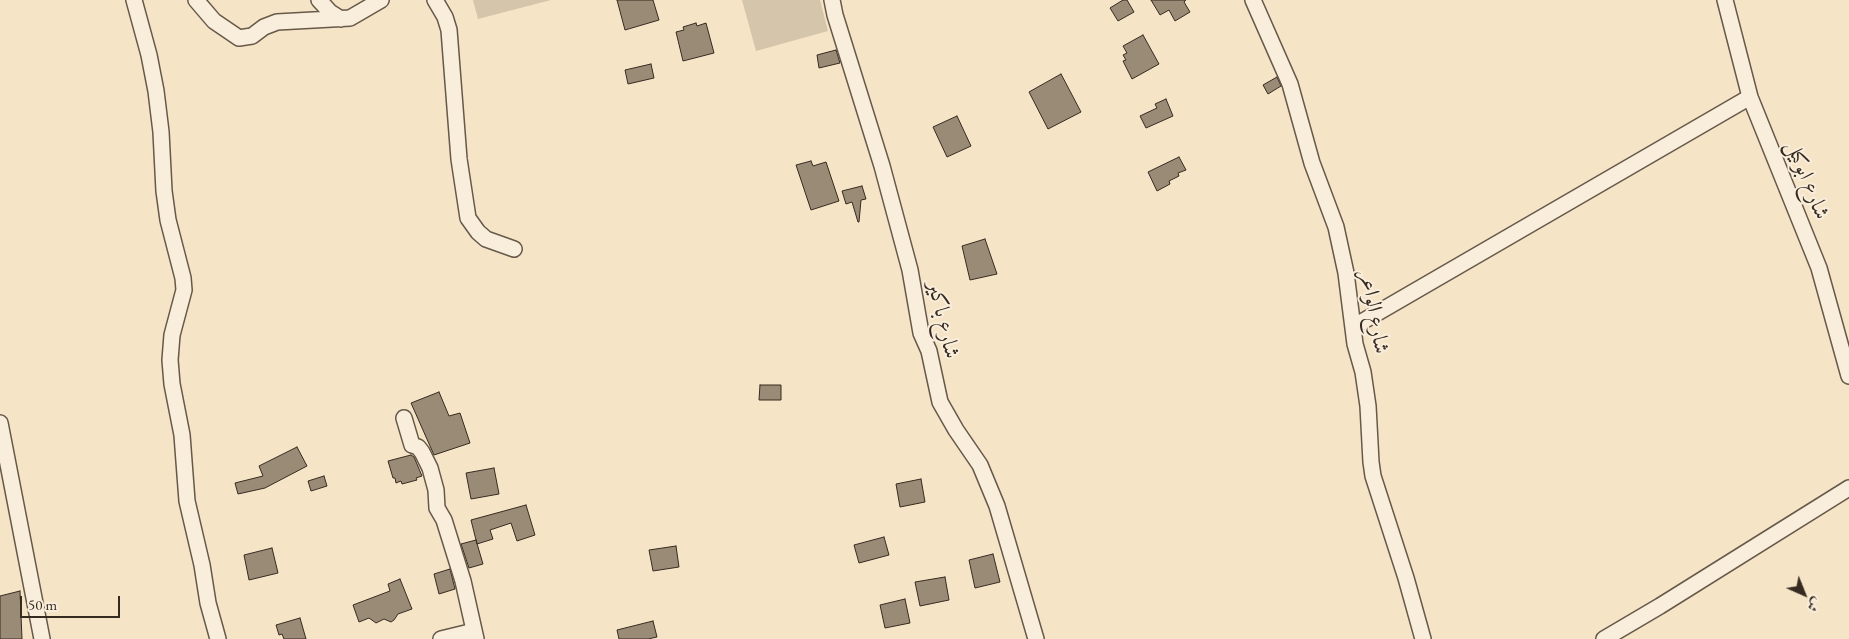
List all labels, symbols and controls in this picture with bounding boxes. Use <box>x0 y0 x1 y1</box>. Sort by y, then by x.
street label: شارع ابوكيل <box>1779 137 1835 223</box>
street label: شارع الواعر <box>1354 268 1394 356</box>
street label: شارع باكير <box>921 279 965 361</box>
north arrow <box>1779 569 1829 619</box>
scale bar <box>22 586 122 618</box>
text: ش <box>1803 593 1826 616</box>
text: 50 m <box>28 595 57 614</box>

